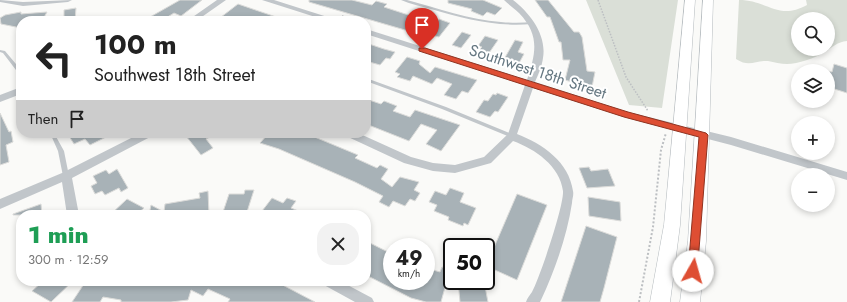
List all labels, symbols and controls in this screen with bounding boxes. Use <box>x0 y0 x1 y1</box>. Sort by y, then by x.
pin <box>405 8 439 49</box>
map controls <box>791 12 835 212</box>
button: search <box>791 12 835 56</box>
icon: arrive <box>411 14 433 36</box>
text: 100 m <box>94 24 177 65</box>
icon: left <box>28 32 80 84</box>
street label: Southwest 18th Street <box>466 38 610 105</box>
text: Southwest 18th Street <box>94 62 255 88</box>
button: layers <box>791 64 835 108</box>
text: Then <box>28 108 58 130</box>
icon: arrive <box>66 108 88 130</box>
button: + <box>791 116 835 160</box>
button: − <box>791 168 835 212</box>
text: 1 min <box>28 217 89 252</box>
button: close <box>317 223 359 265</box>
speed limit sign: 50 <box>443 238 495 290</box>
text: 49 <box>395 244 423 273</box>
text: 300 m · 12:59 <box>28 250 108 269</box>
position arrow <box>672 250 714 292</box>
text: km/h <box>398 266 420 281</box>

